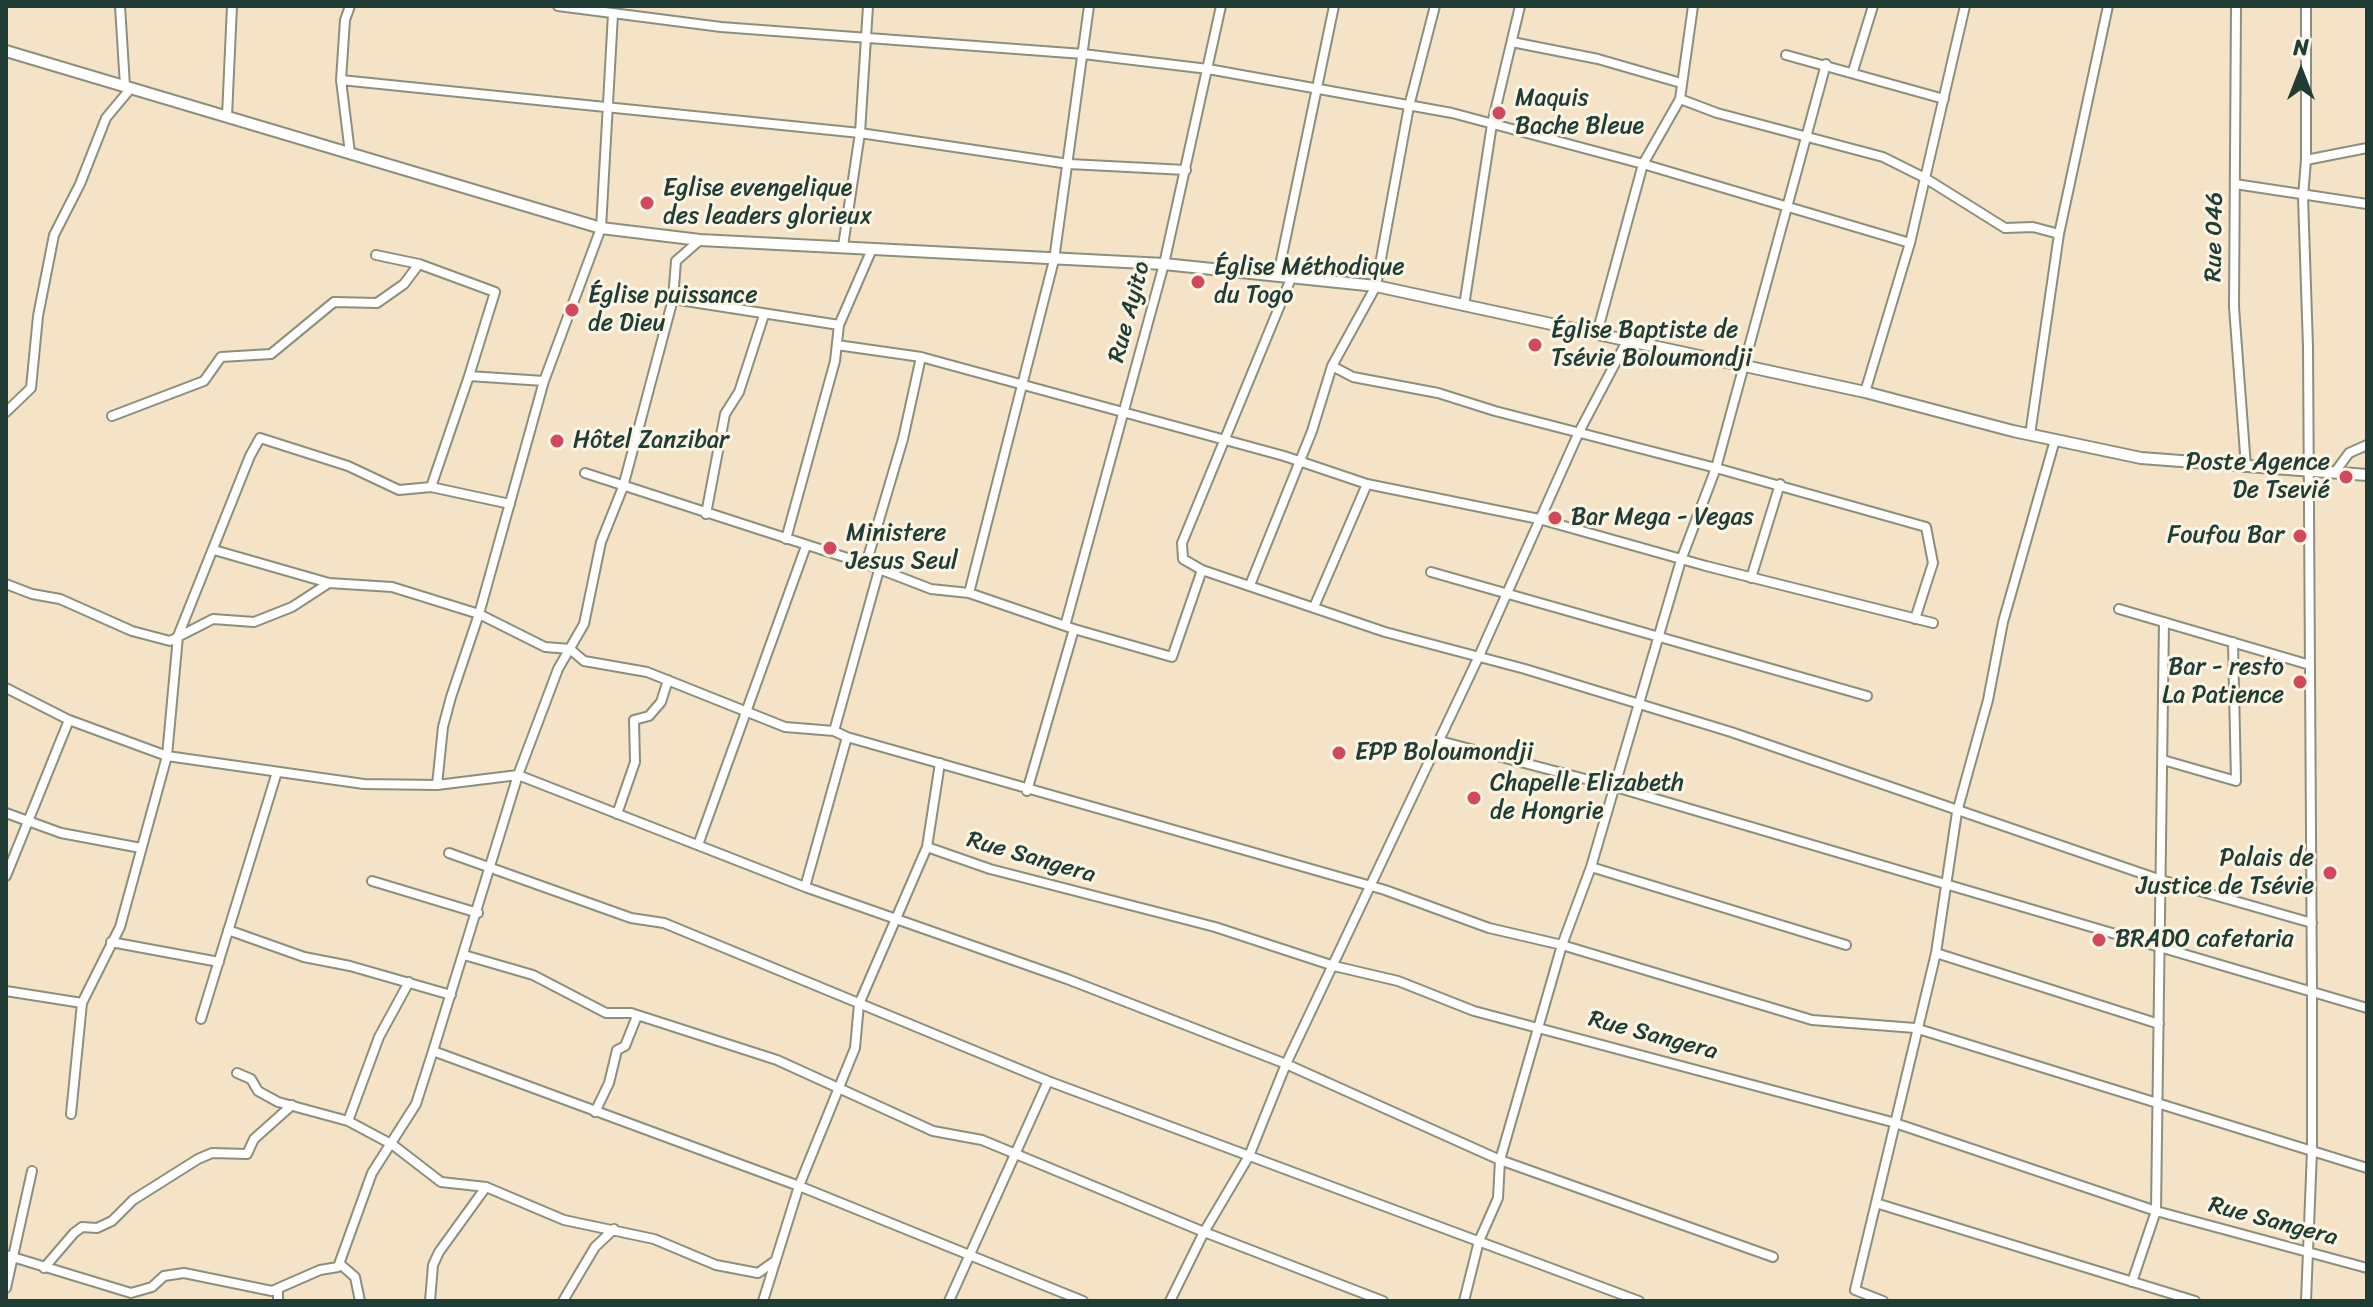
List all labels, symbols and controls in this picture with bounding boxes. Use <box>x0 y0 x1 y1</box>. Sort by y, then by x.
text: N <box>2293 28 2309 67</box>
north arrow <box>2261 32 2341 112</box>
place label: Maquis Bache Bleue <box>1515 85 1644 141</box>
marker: Maquis Bache Bleue <box>1490 104 1508 122</box>
place label: Eglise evengelique des leaders glorieux <box>663 175 872 231</box>
street label: Rue 046 <box>2200 192 2230 282</box>
marker: Eglise evengelique des leaders glorieux <box>638 194 656 212</box>
place label: Église Méthodique du Togo <box>1214 254 1405 310</box>
street label: Rue Ayito <box>1103 258 1157 366</box>
marker: Église Méthodique du Togo <box>1189 273 1207 291</box>
place label: Église puissance de Dieu <box>588 282 758 338</box>
marker: Église puissance de Dieu <box>563 301 581 319</box>
place label: Église Baptiste de Tsévie Boloumondji <box>1551 317 1752 373</box>
marker: Église Baptiste de Tsévie Boloumondji <box>1526 336 1544 354</box>
place label: Hôtel Zanzibar <box>573 427 729 455</box>
marker: Hôtel Zanzibar <box>548 432 566 450</box>
place label: Poste Agence De Tsevié <box>2186 449 2330 505</box>
marker: Poste Agence De Tsevié <box>2337 468 2355 486</box>
place label: Bar Mega - Vegas <box>1571 504 1754 532</box>
marker: Bar Mega - Vegas <box>1546 509 1564 527</box>
place label: Ministere Jesus Seul <box>846 520 958 576</box>
place label: Foufou Bar <box>2167 522 2284 550</box>
marker: Foufou Bar <box>2291 527 2309 545</box>
marker: Ministere Jesus Seul <box>821 539 839 557</box>
place label: Bar - resto La Patience <box>2162 654 2284 710</box>
marker: Bar - resto La Patience <box>2291 673 2309 691</box>
place label: EPP Boloumondji <box>1355 739 1533 767</box>
marker: EPP Boloumondji <box>1330 744 1348 762</box>
place label: Chapelle Elizabeth de Hongrie <box>1490 770 1684 826</box>
marker: Chapelle Elizabeth de Hongrie <box>1465 789 1483 807</box>
street label: Rue Sangera <box>963 826 1099 890</box>
place label: Palais de Justice de Tsévie <box>2136 845 2314 901</box>
marker: Palais de Justice de Tsévie <box>2321 864 2339 882</box>
place label: BRADO cafetaria <box>2115 926 2294 954</box>
marker: BRADO cafetaria <box>2090 931 2108 949</box>
street label: Rue Sangera <box>1585 1005 1721 1067</box>
street label: Rue Sangera <box>2205 1191 2341 1253</box>

